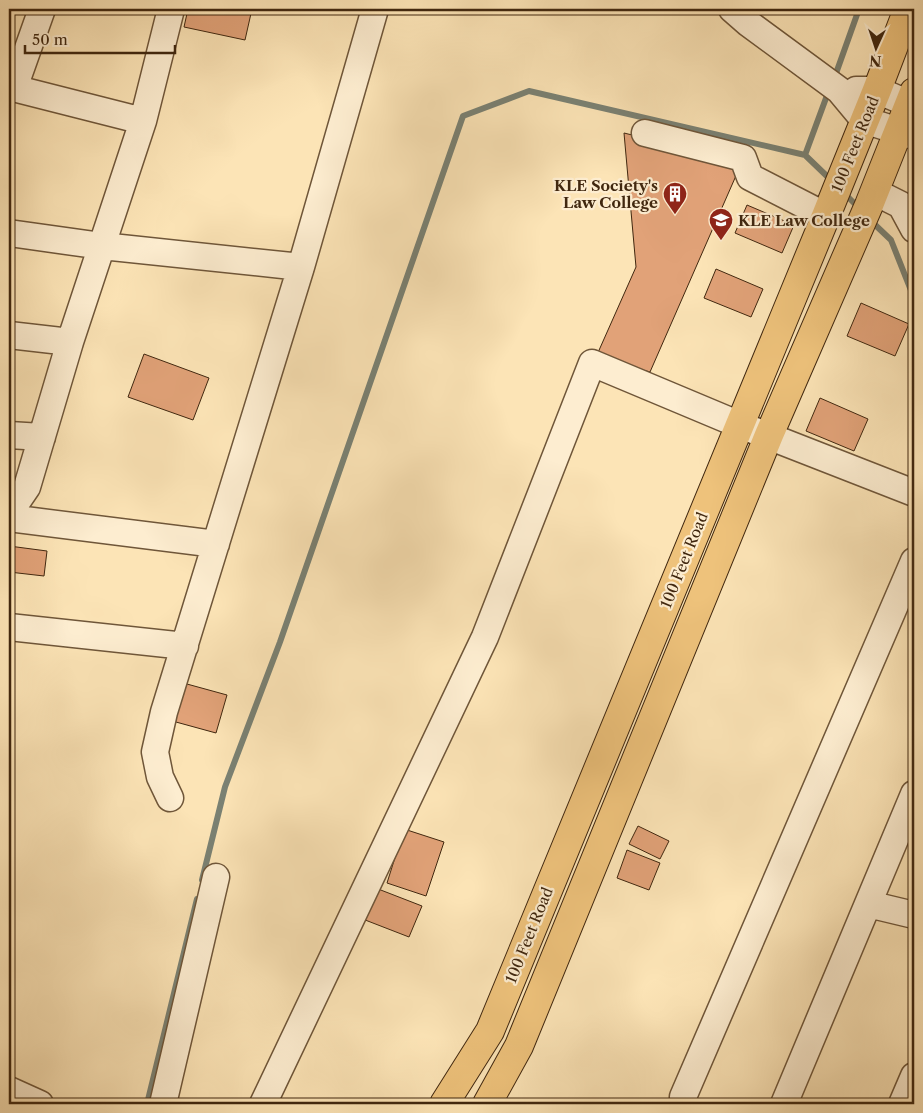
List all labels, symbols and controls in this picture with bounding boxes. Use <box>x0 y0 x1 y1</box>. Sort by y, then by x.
scale bar <box>25 22 175 54</box>
north arrow <box>850 22 900 72</box>
text: 50 m <box>32 30 68 49</box>
text: N <box>869 52 882 70</box>
street label: 100 Feet Road <box>827 93 883 195</box>
place label: KLE Society's Law College <box>554 176 658 212</box>
building icon: KLE Society's Law College <box>662 181 688 215</box>
school or university icon: KLE Law College <box>708 207 734 241</box>
place label: KLE Law College <box>738 211 870 230</box>
street label: 100 Feet Road <box>656 509 712 611</box>
street label: 100 Feet Road <box>501 884 557 986</box>

